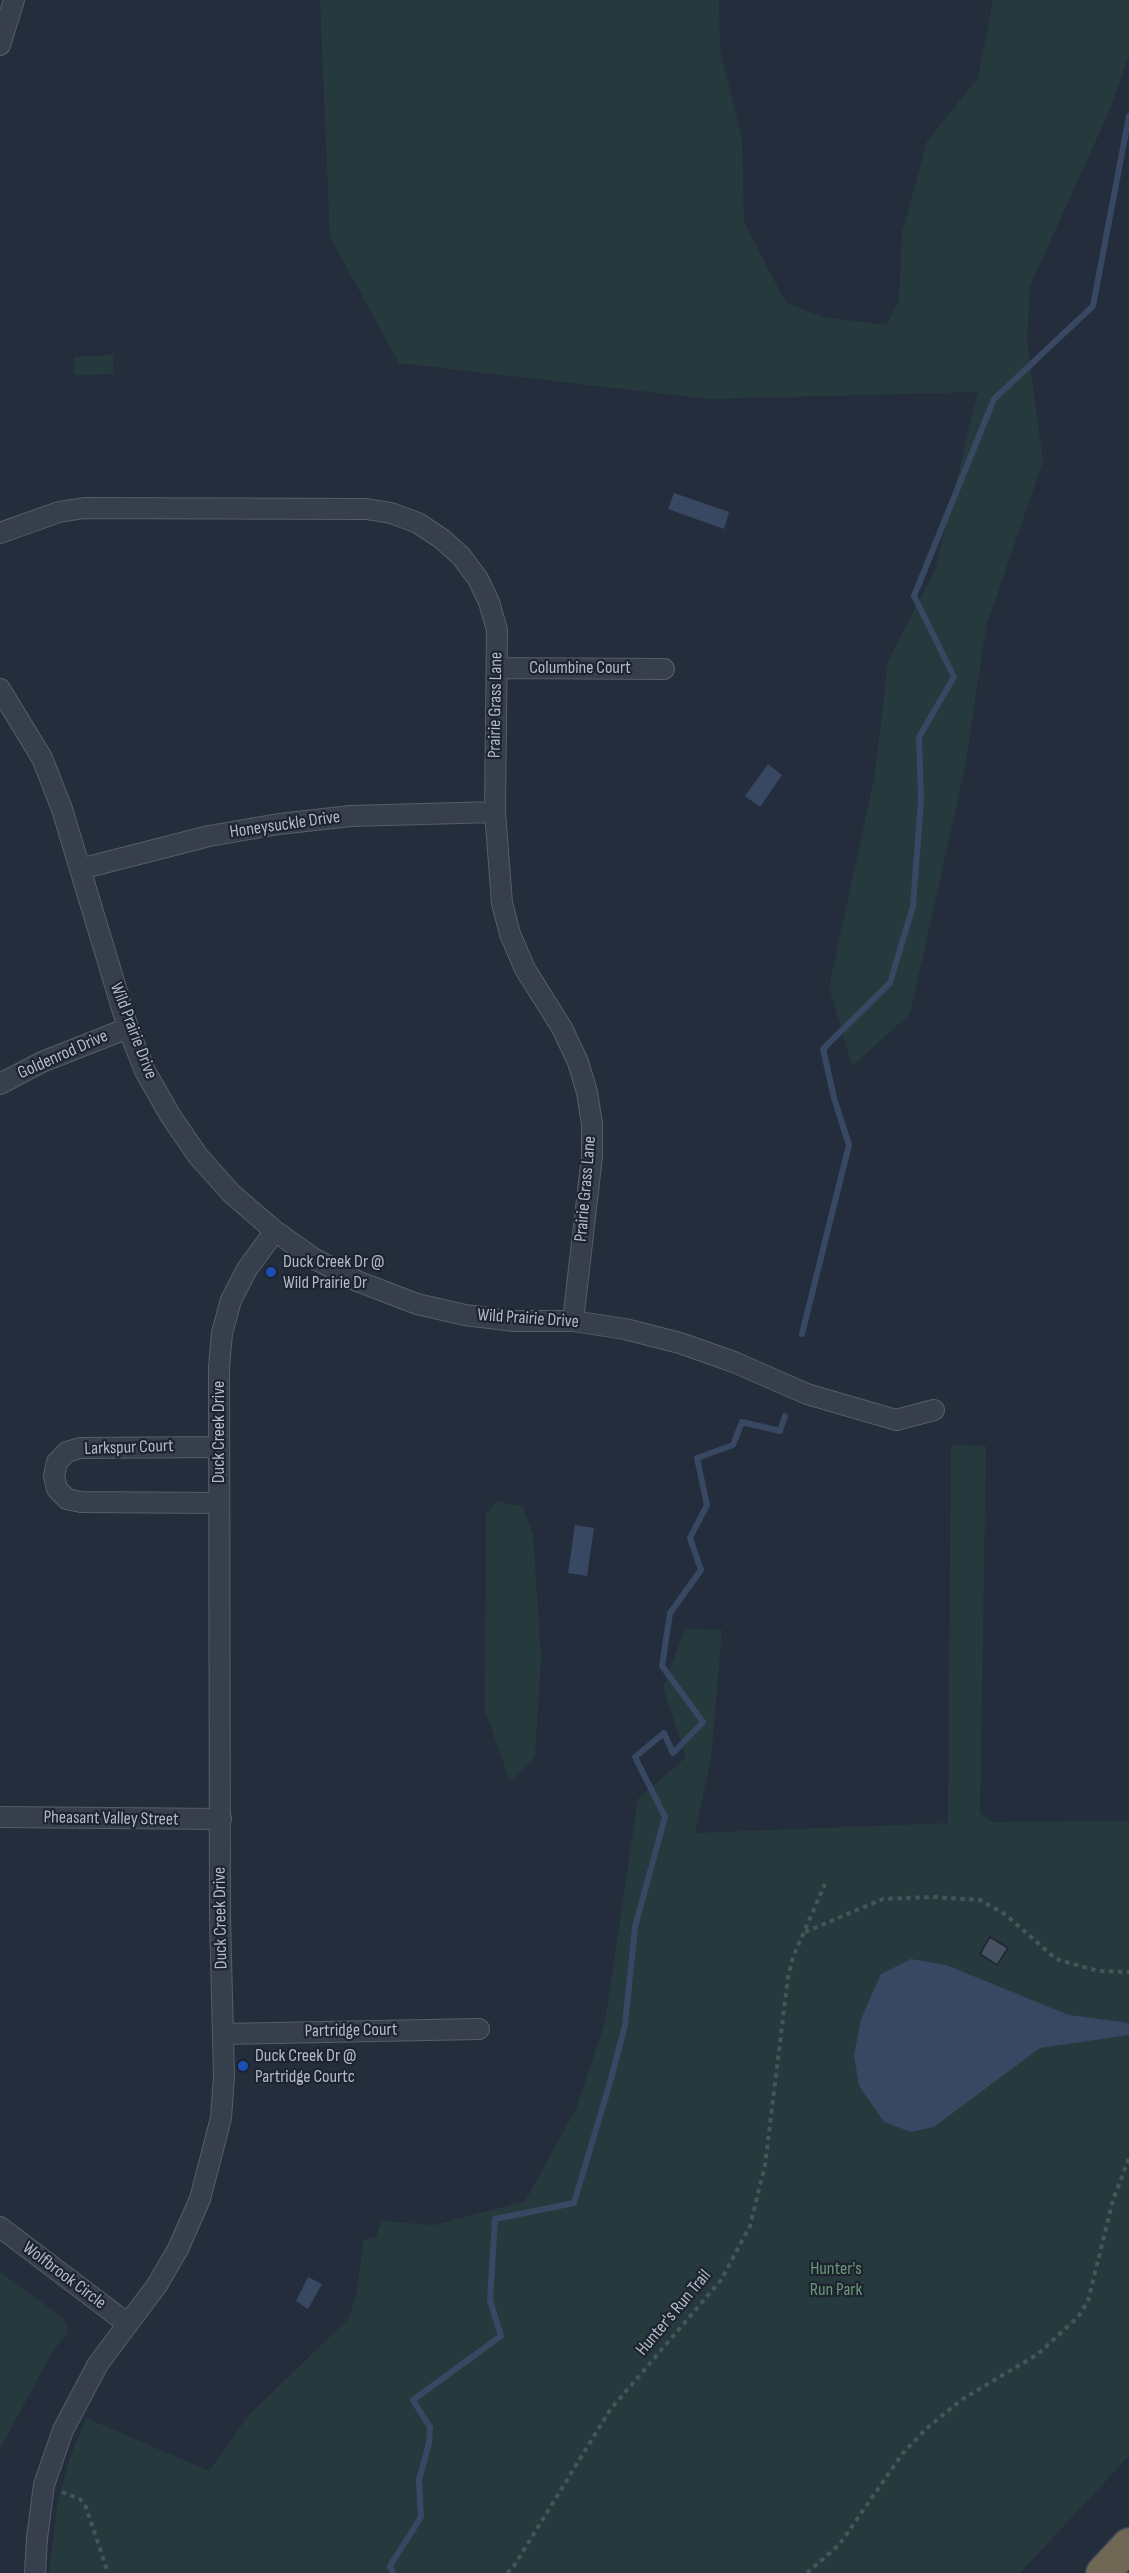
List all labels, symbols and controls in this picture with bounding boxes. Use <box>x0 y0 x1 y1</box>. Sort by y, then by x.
street label: Prairie Grass Lane <box>484 652 508 758</box>
street label: Columbine Court <box>529 657 631 679</box>
street label: Honeysuckle Drive <box>228 807 342 843</box>
street label: Wild Prairie Drive <box>105 980 161 1082</box>
street label: Goldenrod Drive <box>15 1026 111 1084</box>
street label: Prairie Grass Lane <box>571 1135 601 1243</box>
place label: Duck Creek Dr @ Wild Prairie Dr <box>283 1251 384 1294</box>
marker: Duck Creek Dr @ Wild Prairie Dr <box>264 1265 278 1279</box>
street label: Wild Prairie Drive <box>477 1305 579 1333</box>
street label: Duck Creek Drive <box>208 1381 230 1483</box>
street label: Larkspur Court <box>84 1436 174 1460</box>
street label: Pheasant Valley Street <box>43 1807 179 1831</box>
street label: Duck Creek Drive <box>209 1867 233 1969</box>
street label: Partridge Court <box>304 2019 398 2043</box>
place label: Duck Creek Dr @ Partridge Courtc <box>255 2045 356 2088</box>
marker: Duck Creek Dr @ Partridge Courtc <box>236 2059 250 2073</box>
street label: Wolfbrook Circle <box>18 2238 110 2314</box>
park label: Hunter's Run Park <box>810 2258 862 2300</box>
street label: Hunter's Run Trail <box>632 2266 716 2360</box>

